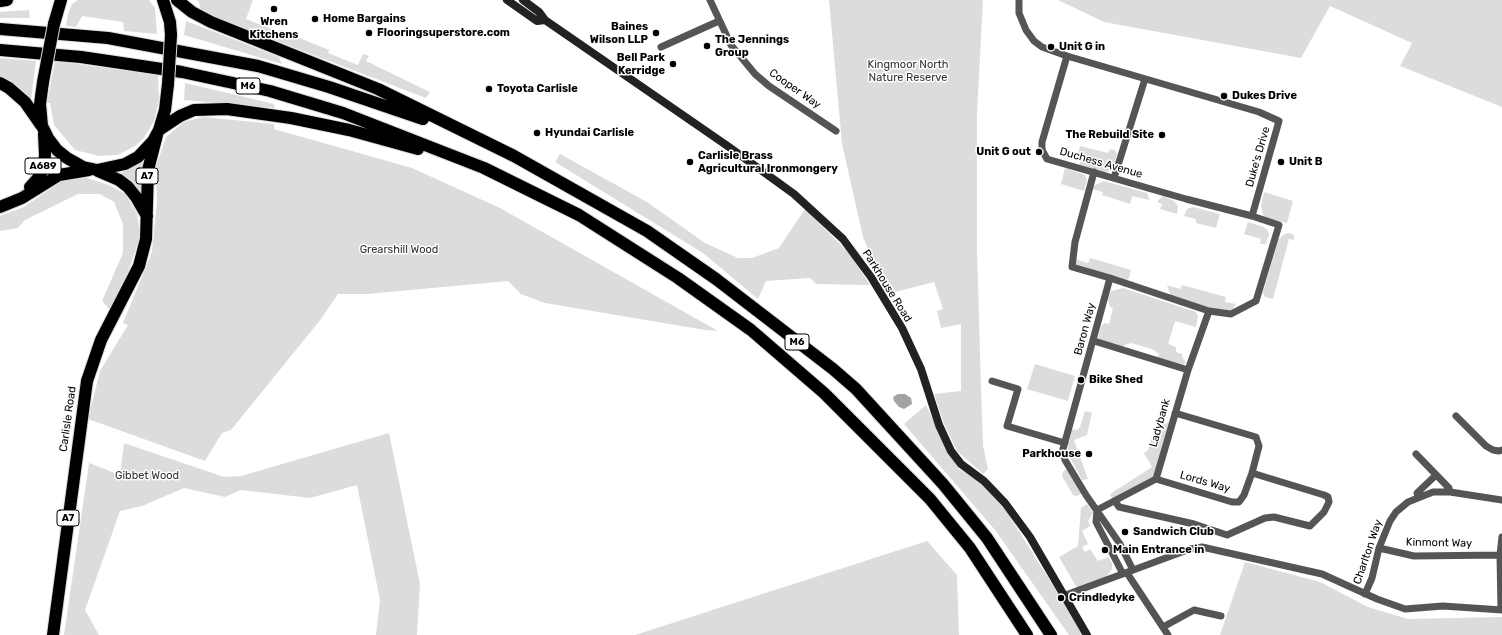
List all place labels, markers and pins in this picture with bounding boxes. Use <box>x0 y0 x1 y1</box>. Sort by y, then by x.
marker: Wren Kitchens <box>269 4 279 14</box>
place label: Home Bargains <box>323 12 406 26</box>
marker: Home Bargains <box>310 14 320 24</box>
place label: Wren Kitchens <box>250 15 298 41</box>
place label: Baines Wilson LLP <box>590 20 648 46</box>
place label: Flooringsuperstore.com <box>377 26 510 40</box>
marker: Flooringsuperstore.com <box>364 28 374 38</box>
marker: Baines Wilson LLP <box>651 28 661 38</box>
place label: The Jennings Group <box>715 33 789 59</box>
place label: Unit G in <box>1059 40 1105 54</box>
marker: The Jennings Group <box>702 41 712 51</box>
marker: Unit G in <box>1046 42 1056 52</box>
place label: Bell Park Kerridge <box>617 51 665 77</box>
marker: Bell Park Kerridge <box>668 59 678 69</box>
place label: Toyota Carlisle <box>497 82 578 96</box>
marker: Toyota Carlisle <box>484 84 494 94</box>
place label: Dukes Drive <box>1232 89 1297 103</box>
marker: Dukes Drive <box>1219 91 1229 101</box>
place label: Hyundai Carlisle <box>545 126 634 140</box>
marker: Hyundai Carlisle <box>532 128 542 138</box>
place label: The Rebuild Site <box>1065 128 1154 142</box>
marker: The Rebuild Site <box>1157 130 1167 140</box>
place label: Unit G out <box>976 145 1031 159</box>
marker: Unit G out <box>1034 147 1044 157</box>
place label: Carlisle Brass Agricultural Ironmongery <box>698 149 838 175</box>
place label: Unit B <box>1289 155 1322 169</box>
marker: Carlisle Brass Agricultural Ironmongery <box>685 157 695 167</box>
marker: Unit B <box>1276 157 1286 167</box>
place label: Bike Shed <box>1089 373 1143 387</box>
marker: Bike Shed <box>1076 375 1086 385</box>
place label: Parkhouse <box>1022 447 1081 461</box>
marker: Parkhouse <box>1084 449 1094 459</box>
place label: Sandwich Club <box>1133 525 1214 539</box>
marker: Sandwich Club <box>1120 527 1130 537</box>
place label: Main Entrance in <box>1113 543 1204 557</box>
marker: Main Entrance in <box>1100 545 1110 555</box>
place label: Crindledyke <box>1069 591 1135 605</box>
marker: Crindledyke <box>1056 593 1066 603</box>

